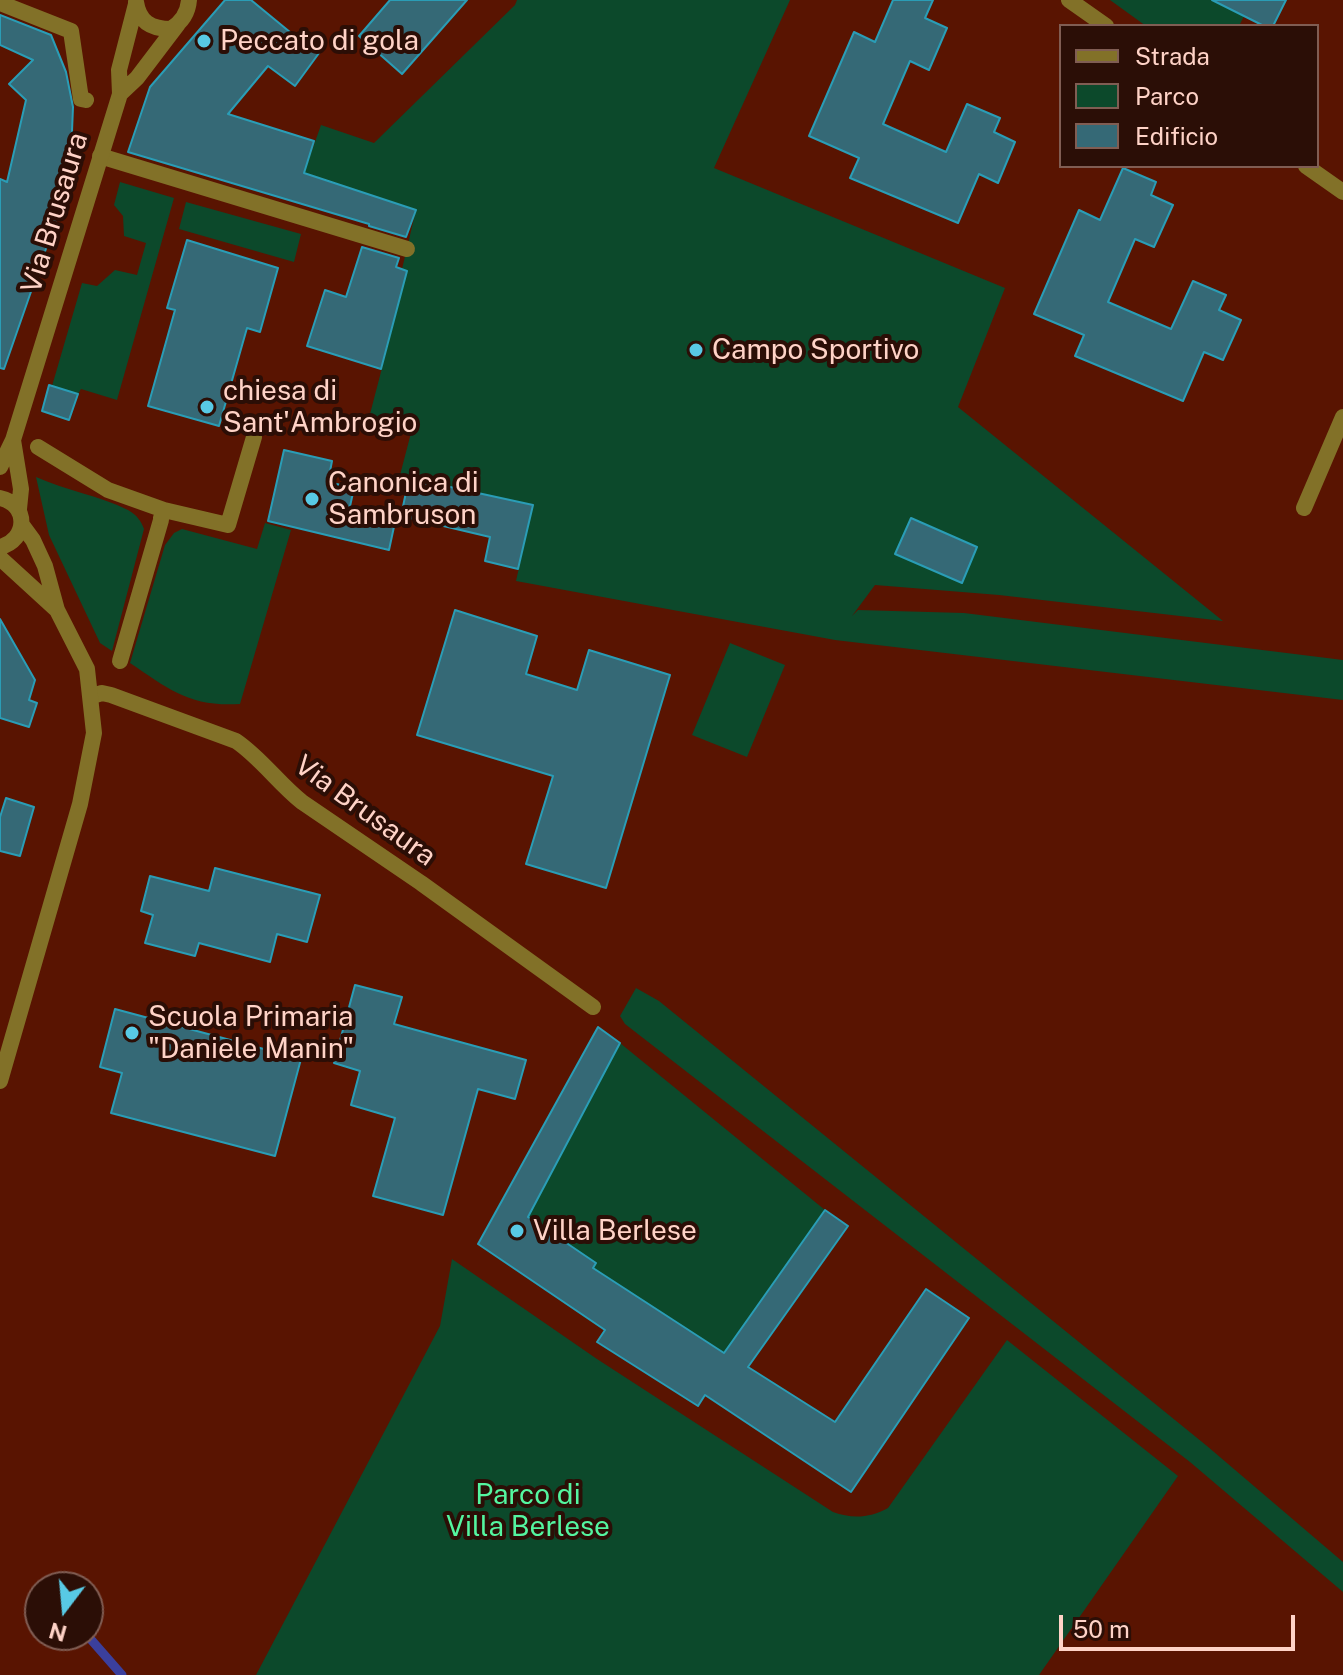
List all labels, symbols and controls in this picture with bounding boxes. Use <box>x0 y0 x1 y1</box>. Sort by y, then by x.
place label: Peccato di gola <box>220 24 419 58</box>
legend <box>1059 24 1319 168</box>
marker: Peccato di gola <box>195 32 213 50</box>
text: Strada <box>1135 42 1210 70</box>
text: Parco <box>1135 82 1199 110</box>
text: Edificio <box>1135 122 1218 150</box>
street label: Via Brusaura <box>15 129 95 297</box>
place label: Campo Sportivo <box>712 333 919 367</box>
marker: Campo Sportivo <box>687 341 705 359</box>
place label: chiesa di Sant'Ambrogio <box>223 374 417 440</box>
marker: chiesa di Sant'Ambrogio <box>198 398 216 416</box>
place label: Canonica di Sambruson <box>328 466 479 532</box>
marker: Canonica di Sambruson <box>303 490 321 508</box>
street label: Via Brusaura <box>288 749 442 873</box>
place label: Scuola Primaria "Daniele Manin" <box>148 1000 354 1066</box>
marker: Scuola Primaria "Daniele Manin" <box>123 1024 141 1042</box>
place label: Villa Berlese <box>533 1214 697 1248</box>
marker: Villa Berlese <box>508 1222 526 1240</box>
park label: Parco di Villa Berlese <box>446 1478 610 1544</box>
north arrow <box>24 1571 104 1651</box>
scale bar <box>1063 1599 1299 1649</box>
text: 50 m <box>1073 1615 1130 1643</box>
text: N <box>46 1617 70 1647</box>

